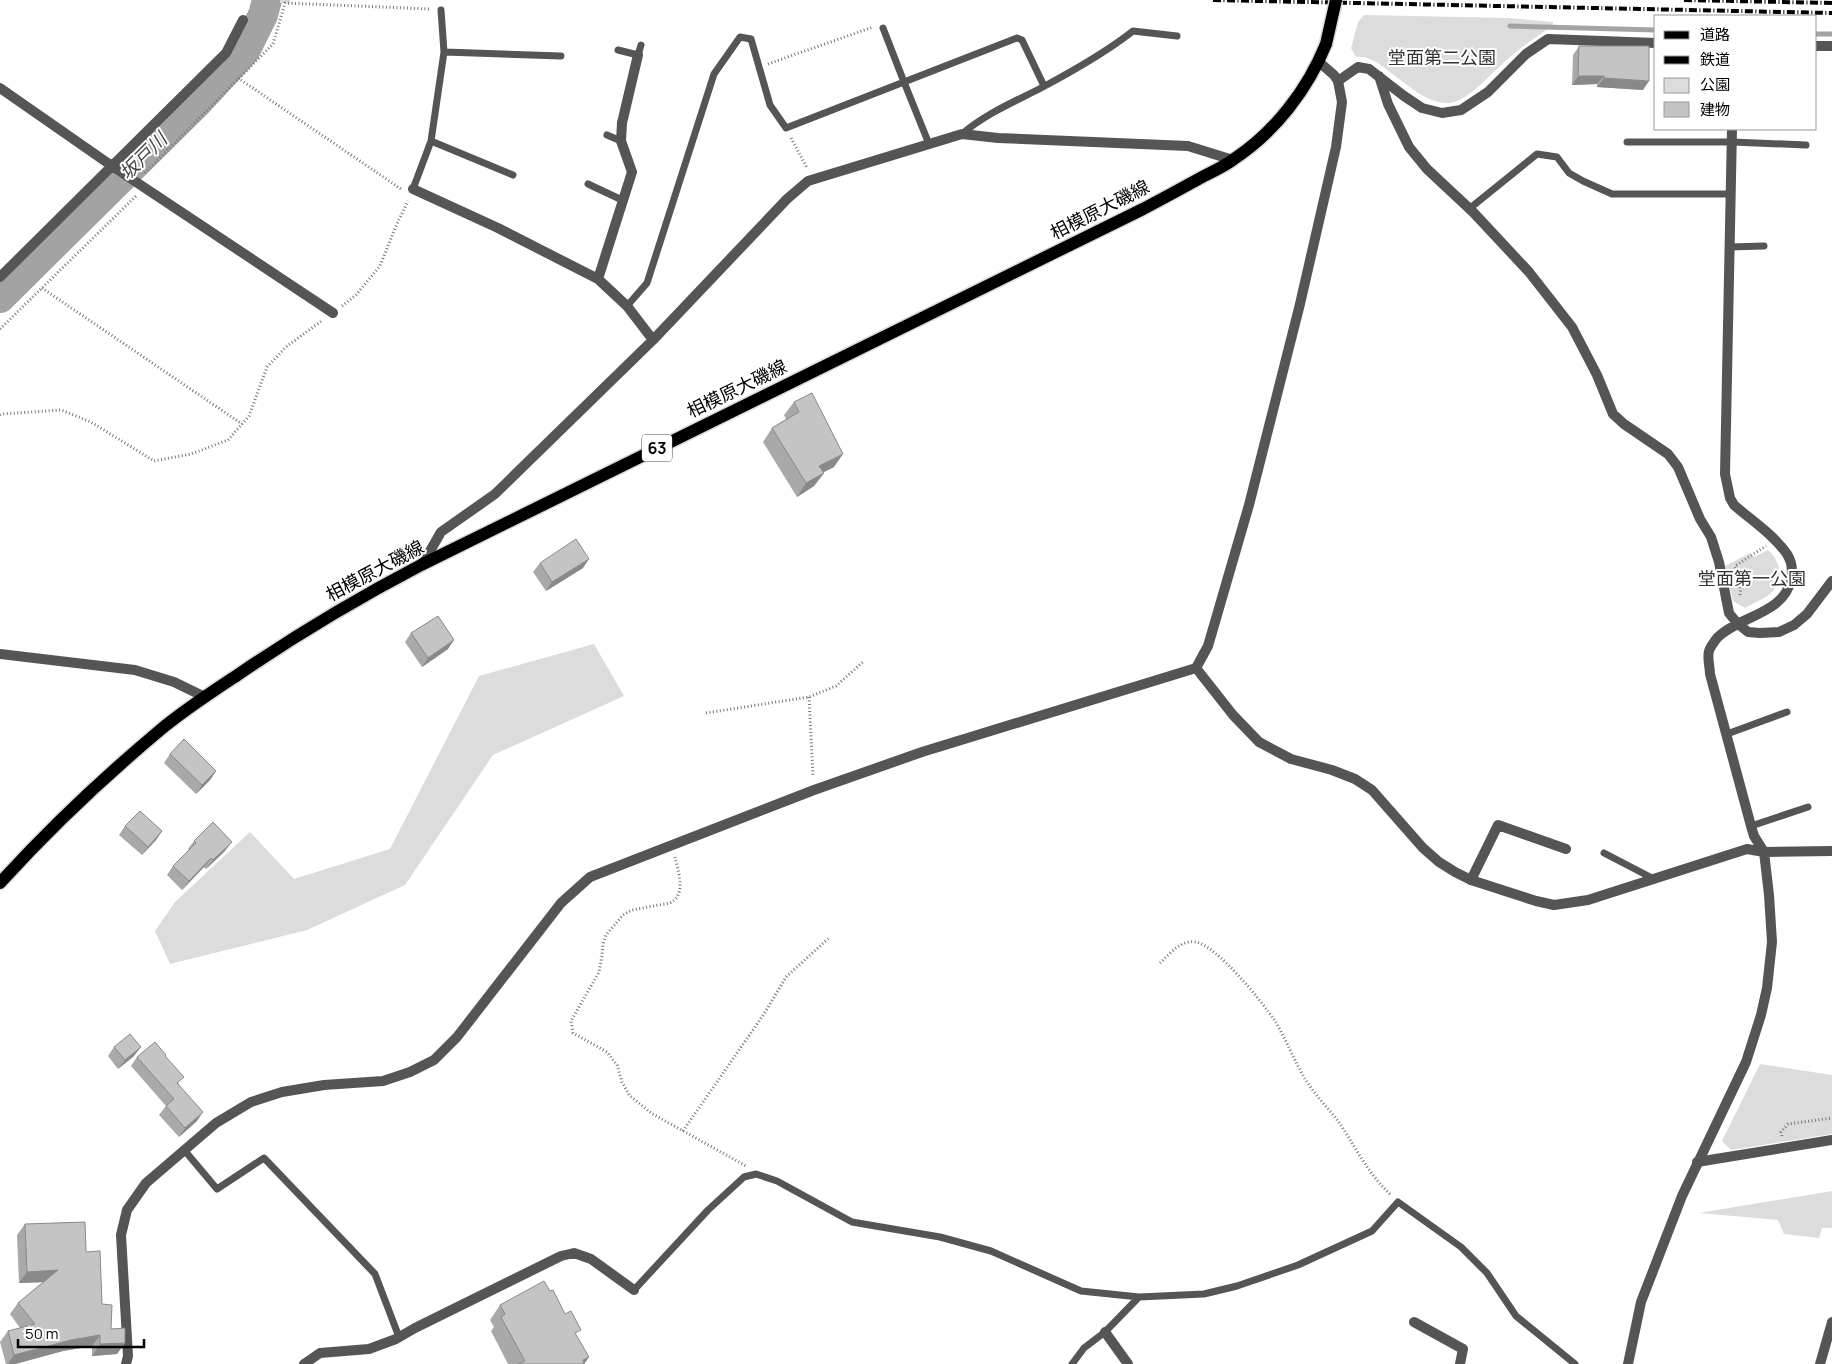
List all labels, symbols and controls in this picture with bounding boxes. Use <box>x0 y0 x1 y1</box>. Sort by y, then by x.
legend <box>1654 15 1817 130</box>
text: 道路 <box>1700 24 1730 45</box>
park label: 堂面第二公園 <box>1388 45 1496 69</box>
text: 鉄道 <box>1700 49 1730 70</box>
text: 公園 <box>1700 74 1730 95</box>
text: 建物 <box>1700 99 1730 120</box>
water label: 坂戸川 <box>114 125 174 185</box>
street label: 相模原大磯線 <box>1046 174 1153 244</box>
street label: 相模原大磯線 <box>683 354 790 423</box>
road number: 63 <box>642 434 672 462</box>
street label: 相模原大磯線 <box>321 534 428 606</box>
park label: 堂面第一公園 <box>1698 566 1806 590</box>
scale bar <box>18 1316 144 1348</box>
text: 50 m <box>25 1323 59 1344</box>

